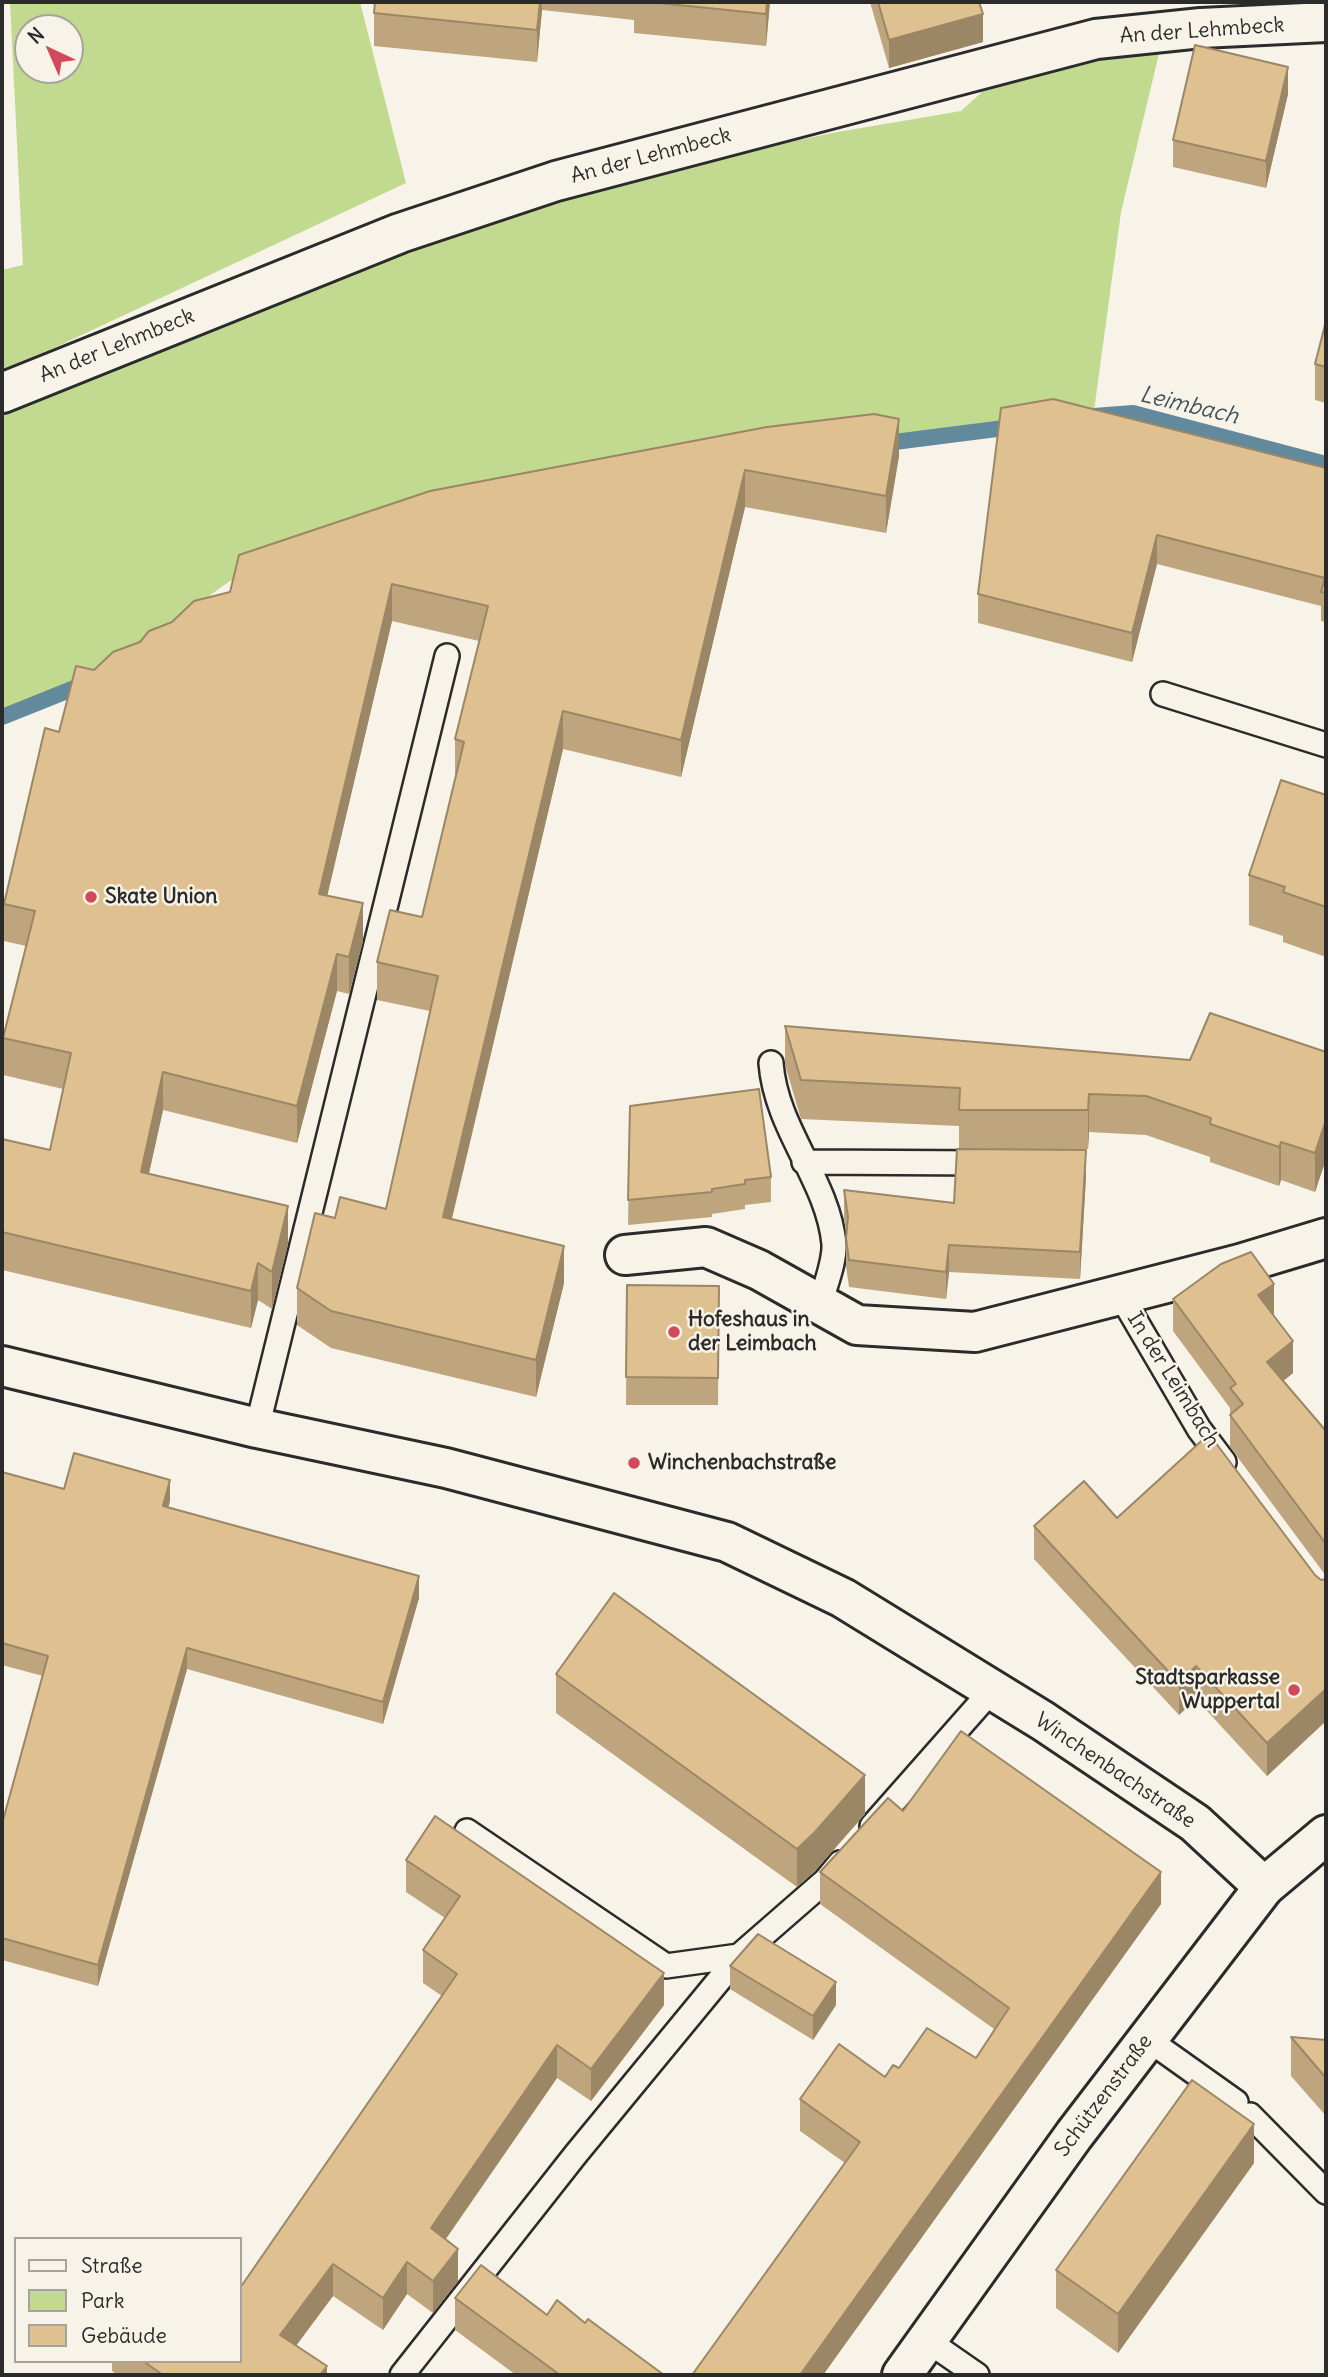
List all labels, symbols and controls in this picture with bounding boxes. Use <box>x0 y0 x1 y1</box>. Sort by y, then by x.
street label: An der Lehmbeck <box>1119 13 1285 49</box>
north arrow <box>14 14 84 84</box>
text: N <box>23 22 49 49</box>
street label: An der Lehmbeck <box>568 123 734 189</box>
street label: An der Lehmbeck <box>36 303 198 389</box>
water label: Leimbach <box>1137 381 1241 431</box>
place label: Skate Union <box>105 884 217 910</box>
marker: Skate Union <box>83 889 99 905</box>
place label: Hofeshaus in der Leimbach <box>688 1307 817 1357</box>
street label: In der Leimbach <box>1121 1308 1225 1452</box>
marker: Hofeshaus in der Leimbach <box>666 1324 682 1340</box>
place label: Winchenbachstraße <box>648 1450 836 1476</box>
marker: Winchenbachstraße <box>626 1455 642 1471</box>
place label: Stadtsparkasse Wuppertal <box>1135 1665 1280 1715</box>
marker: Stadtsparkasse Wuppertal <box>1286 1682 1302 1698</box>
street label: Winchenbachstraße <box>1030 1708 1200 1834</box>
street label: Schützenstraße <box>1050 2030 1158 2162</box>
legend <box>14 2237 242 2363</box>
text: Straße <box>81 2252 142 2279</box>
text: Park <box>81 2287 124 2314</box>
text: Gebäude <box>81 2322 167 2349</box>

